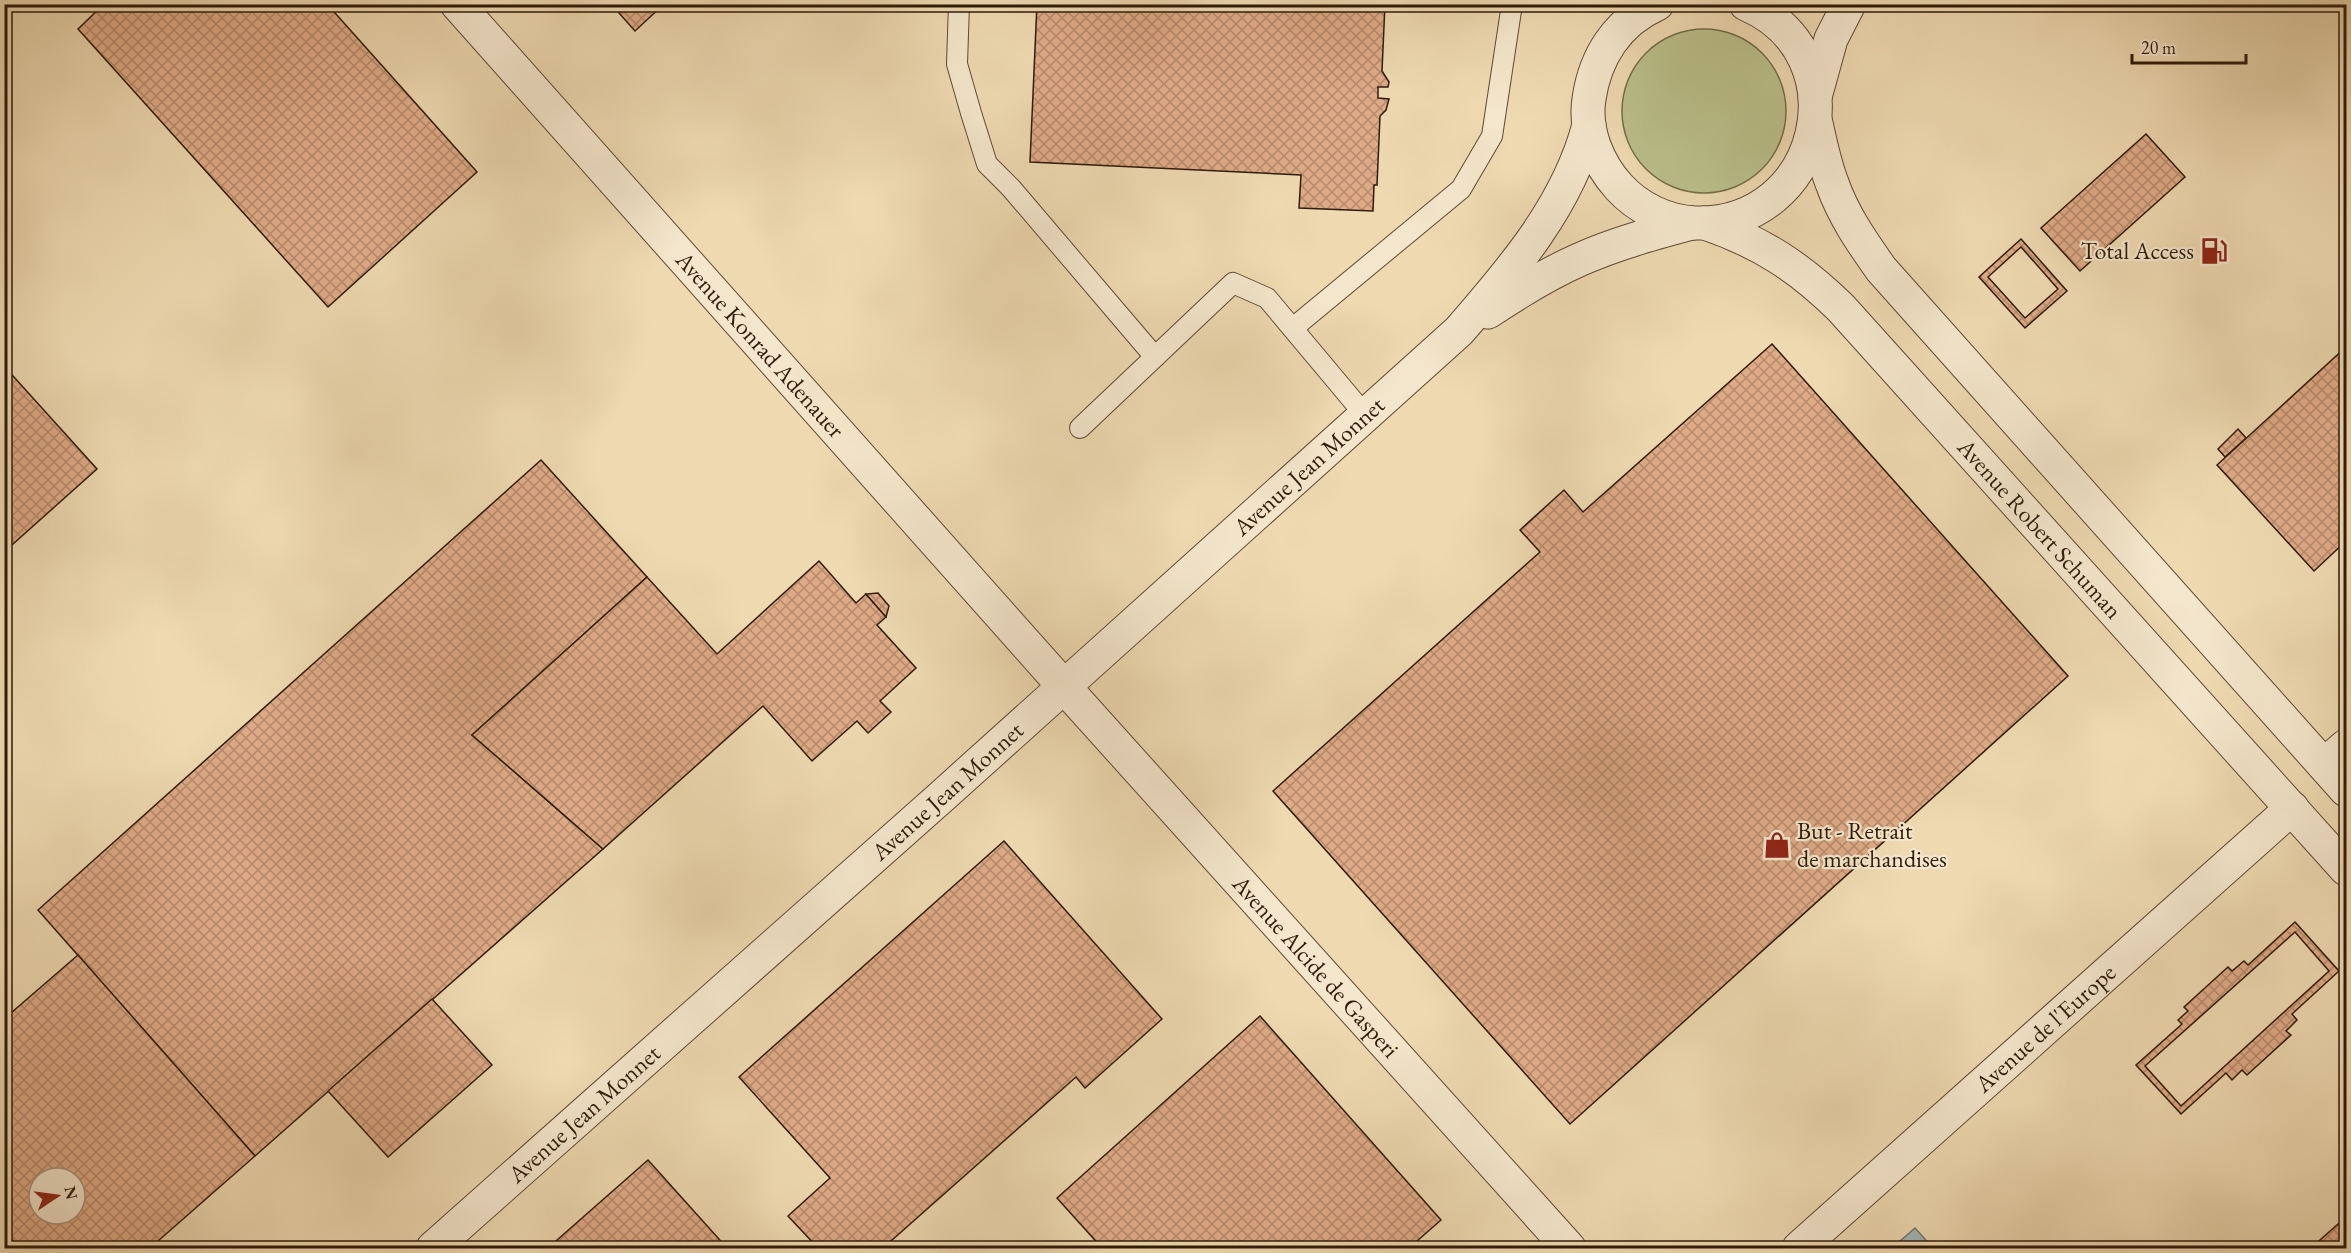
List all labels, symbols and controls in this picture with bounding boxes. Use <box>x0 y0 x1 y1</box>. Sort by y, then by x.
scale bar <box>2132 27 2246 65</box>
text: 20 m <box>2141 36 2176 59</box>
place label: Total Access <box>2081 235 2194 266</box>
fuel station icon: Total Access <box>2199 236 2229 266</box>
street label: Avenue Konrad Adenauer <box>669 244 852 444</box>
street label: Avenue Jean Monnet <box>1225 389 1391 543</box>
street label: Avenue Robert Schuman <box>1950 431 2129 625</box>
street label: Avenue Jean Monnet <box>864 714 1030 868</box>
place label: But - Retrait de marchandises <box>1797 815 1947 874</box>
shop icon: But - Retrait de marchandises <box>1762 830 1792 860</box>
street label: Avenue Alcide de Gasperi <box>1225 868 1406 1064</box>
street label: Avenue de l'Europe <box>1967 957 2122 1100</box>
street label: Avenue Jean Monnet <box>500 1037 667 1190</box>
north arrow <box>27 1166 87 1226</box>
text: N <box>59 1184 83 1201</box>

